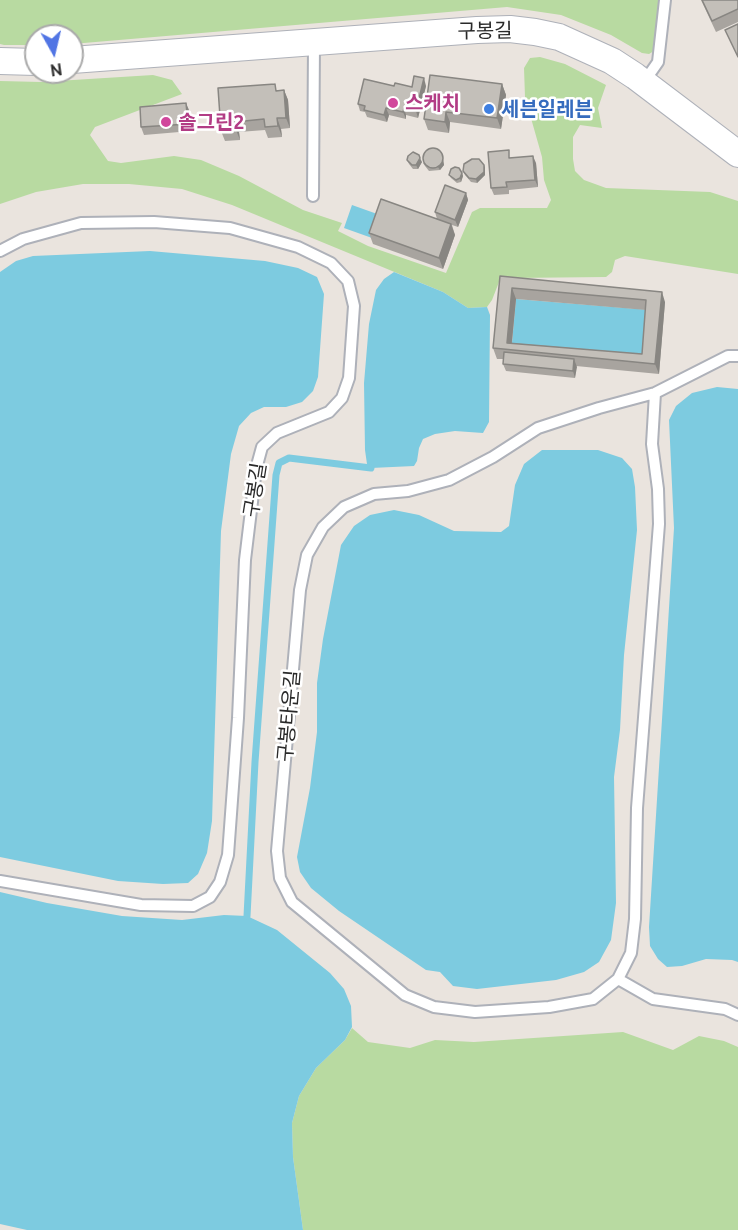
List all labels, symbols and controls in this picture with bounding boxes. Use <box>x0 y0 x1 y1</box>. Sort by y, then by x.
street label: 구봉길 <box>457 19 513 43</box>
north arrow <box>24 24 84 84</box>
text: N <box>49 60 63 80</box>
place label: 스케치 <box>405 91 460 115</box>
marker: 스케치 <box>386 96 400 110</box>
place label: 세븐일레븐 <box>501 97 593 121</box>
marker: 세븐일레븐 <box>482 102 496 116</box>
place label: 솔그린2 <box>178 110 244 134</box>
marker: 솔그린2 <box>159 115 173 129</box>
street label: 구봉길 <box>239 461 271 519</box>
street label: 구봉타운길 <box>273 669 305 763</box>

